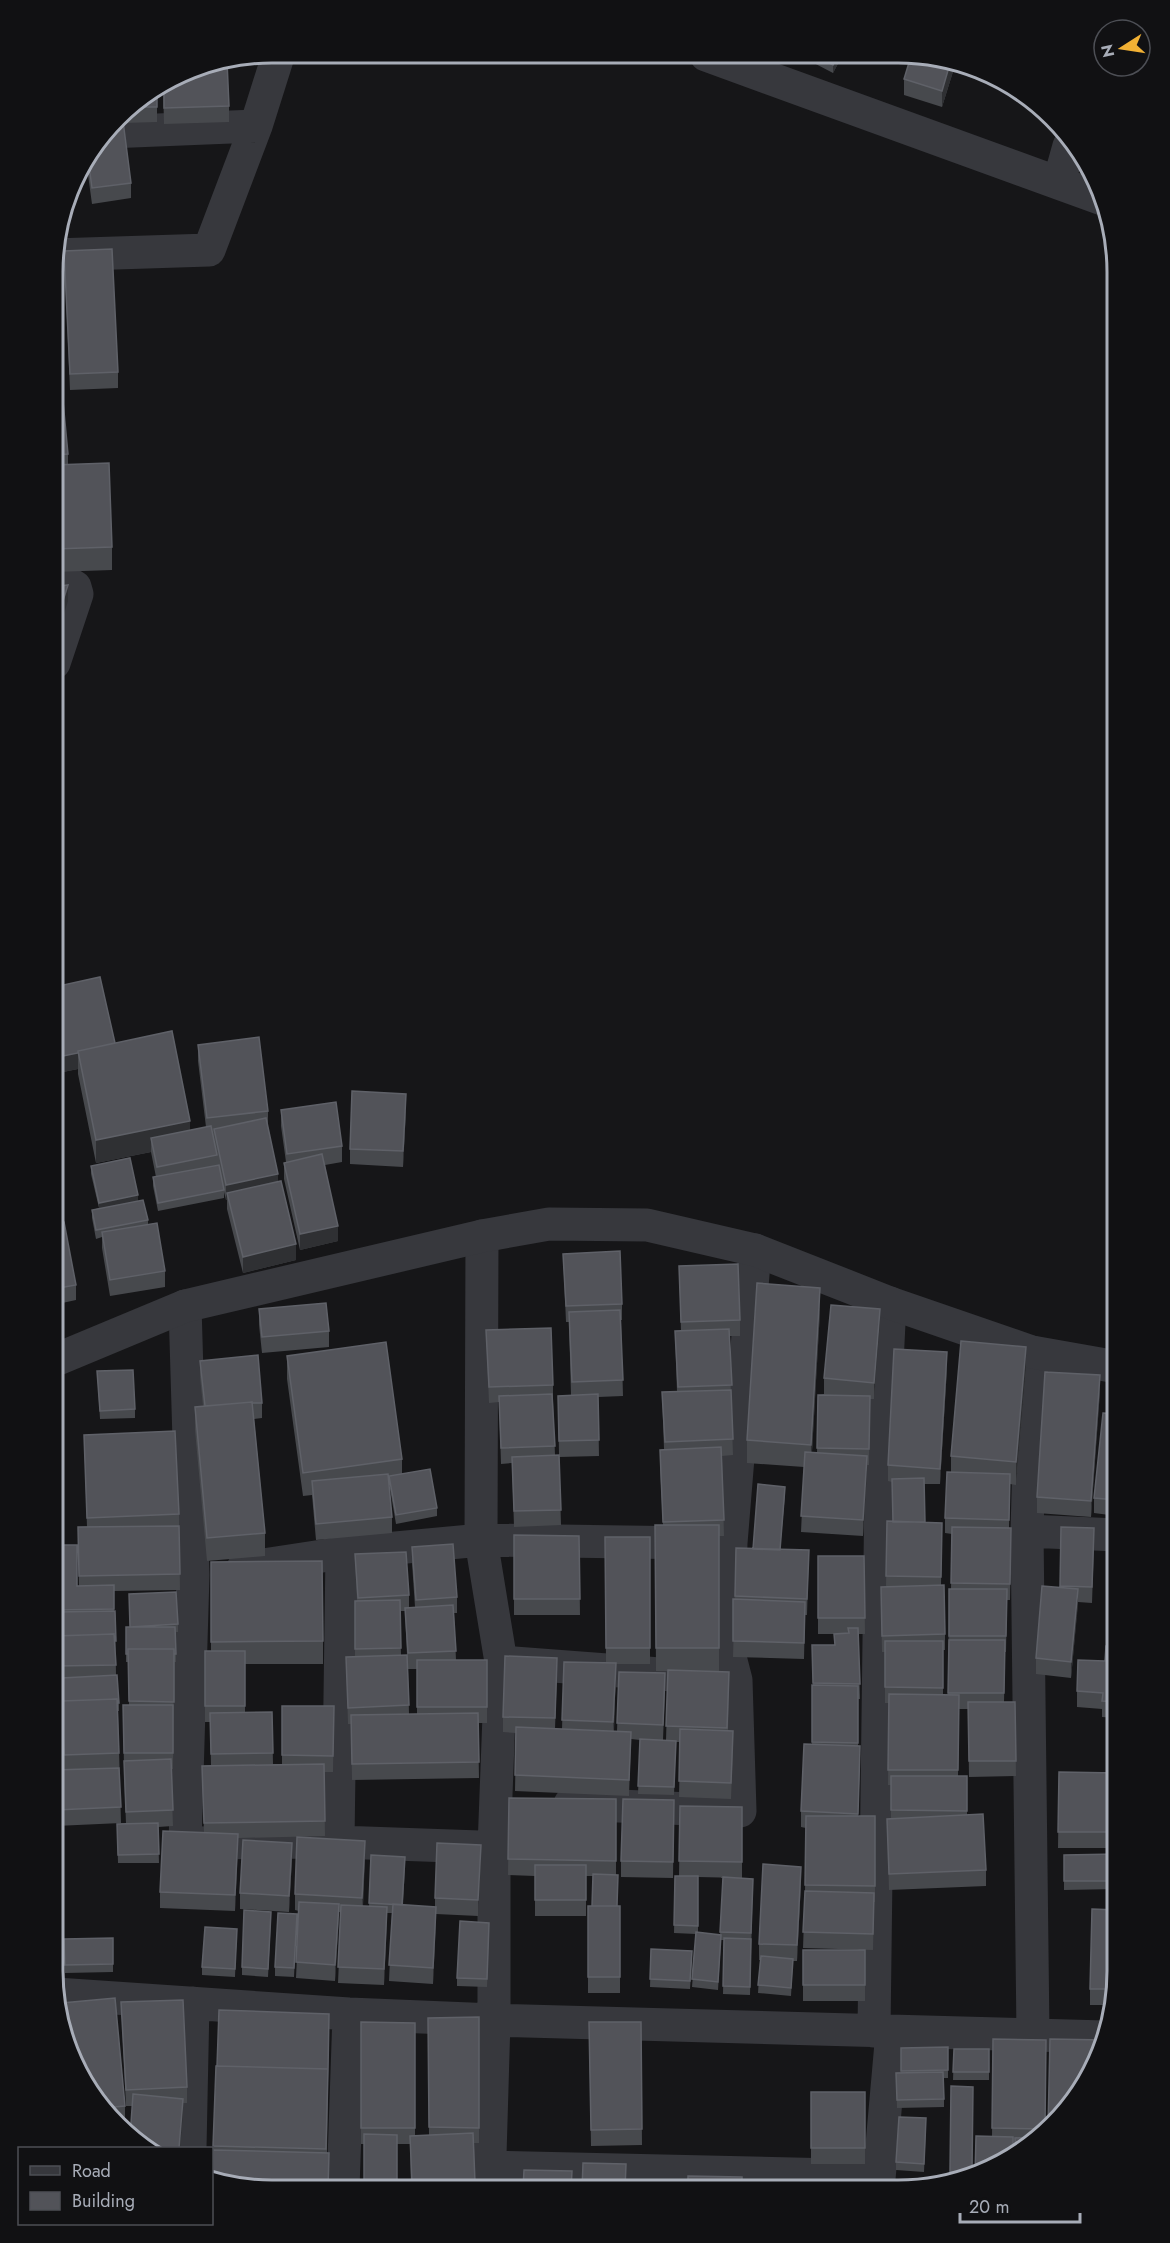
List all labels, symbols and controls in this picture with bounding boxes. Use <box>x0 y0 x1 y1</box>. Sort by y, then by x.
north arrow <box>1092 18 1152 78</box>
text: N <box>1095 42 1120 60</box>
legend <box>18 2147 213 2225</box>
text: Road <box>72 2158 111 2184</box>
scale bar <box>960 2186 1080 2224</box>
text: Building <box>72 2188 135 2214</box>
text: 20 m <box>969 2194 1009 2220</box>

